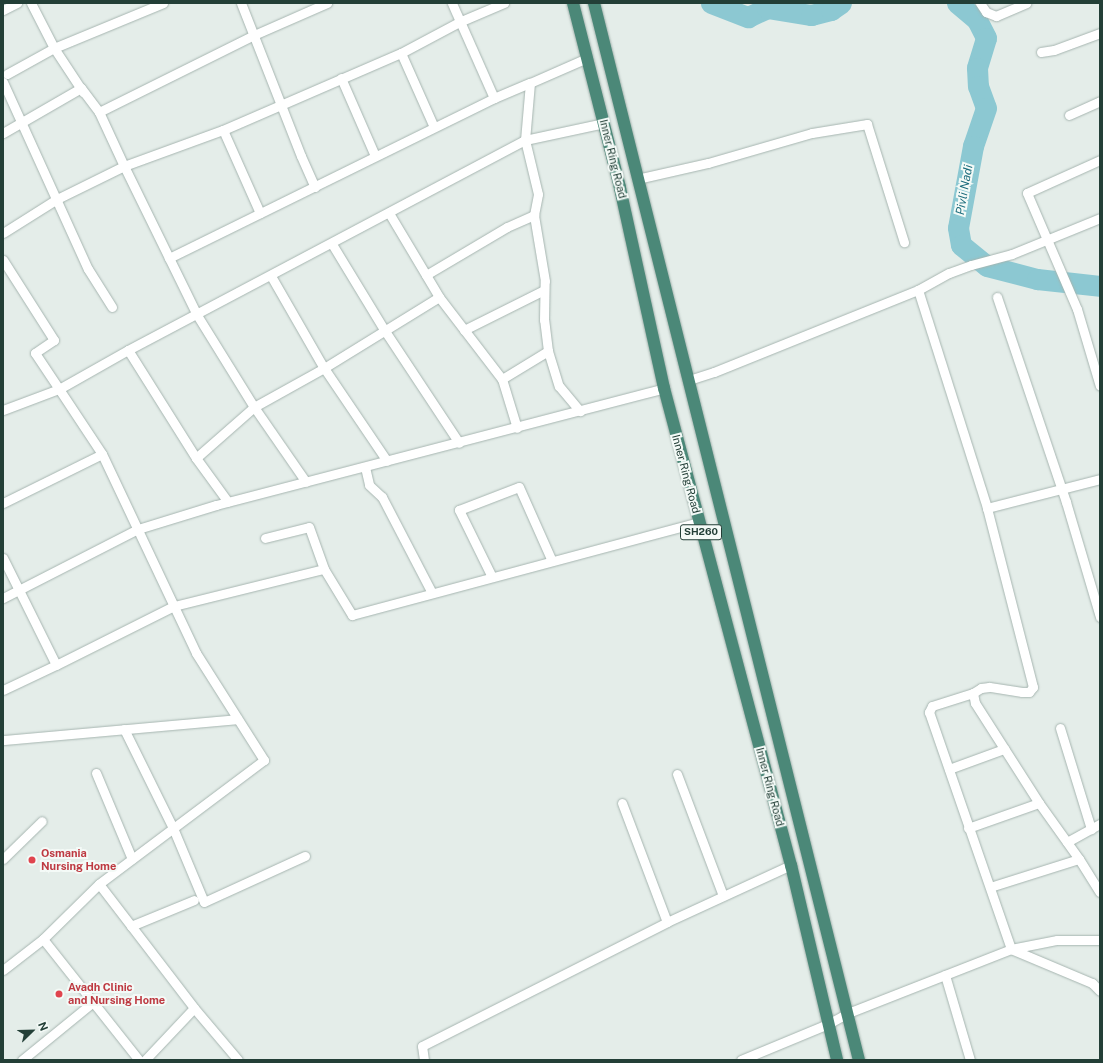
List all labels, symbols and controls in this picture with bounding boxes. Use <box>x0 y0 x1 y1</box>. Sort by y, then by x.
street label: Inner Ring Road <box>597 118 629 200</box>
water label: Pivli Nadi <box>954 164 976 216</box>
street label: Inner Ring Road <box>669 433 703 515</box>
road number: SH260 <box>680 524 722 540</box>
street label: Inner Ring Road <box>753 746 787 828</box>
place label: Osmania Nursing Home <box>41 847 116 873</box>
marker: Osmania Nursing Home <box>26 854 38 866</box>
place label: Avadh Clinic and Nursing Home <box>68 981 165 1007</box>
marker: Avadh Clinic and Nursing Home <box>53 988 65 1000</box>
north arrow <box>12 1011 52 1051</box>
text: N <box>36 1020 50 1033</box>

